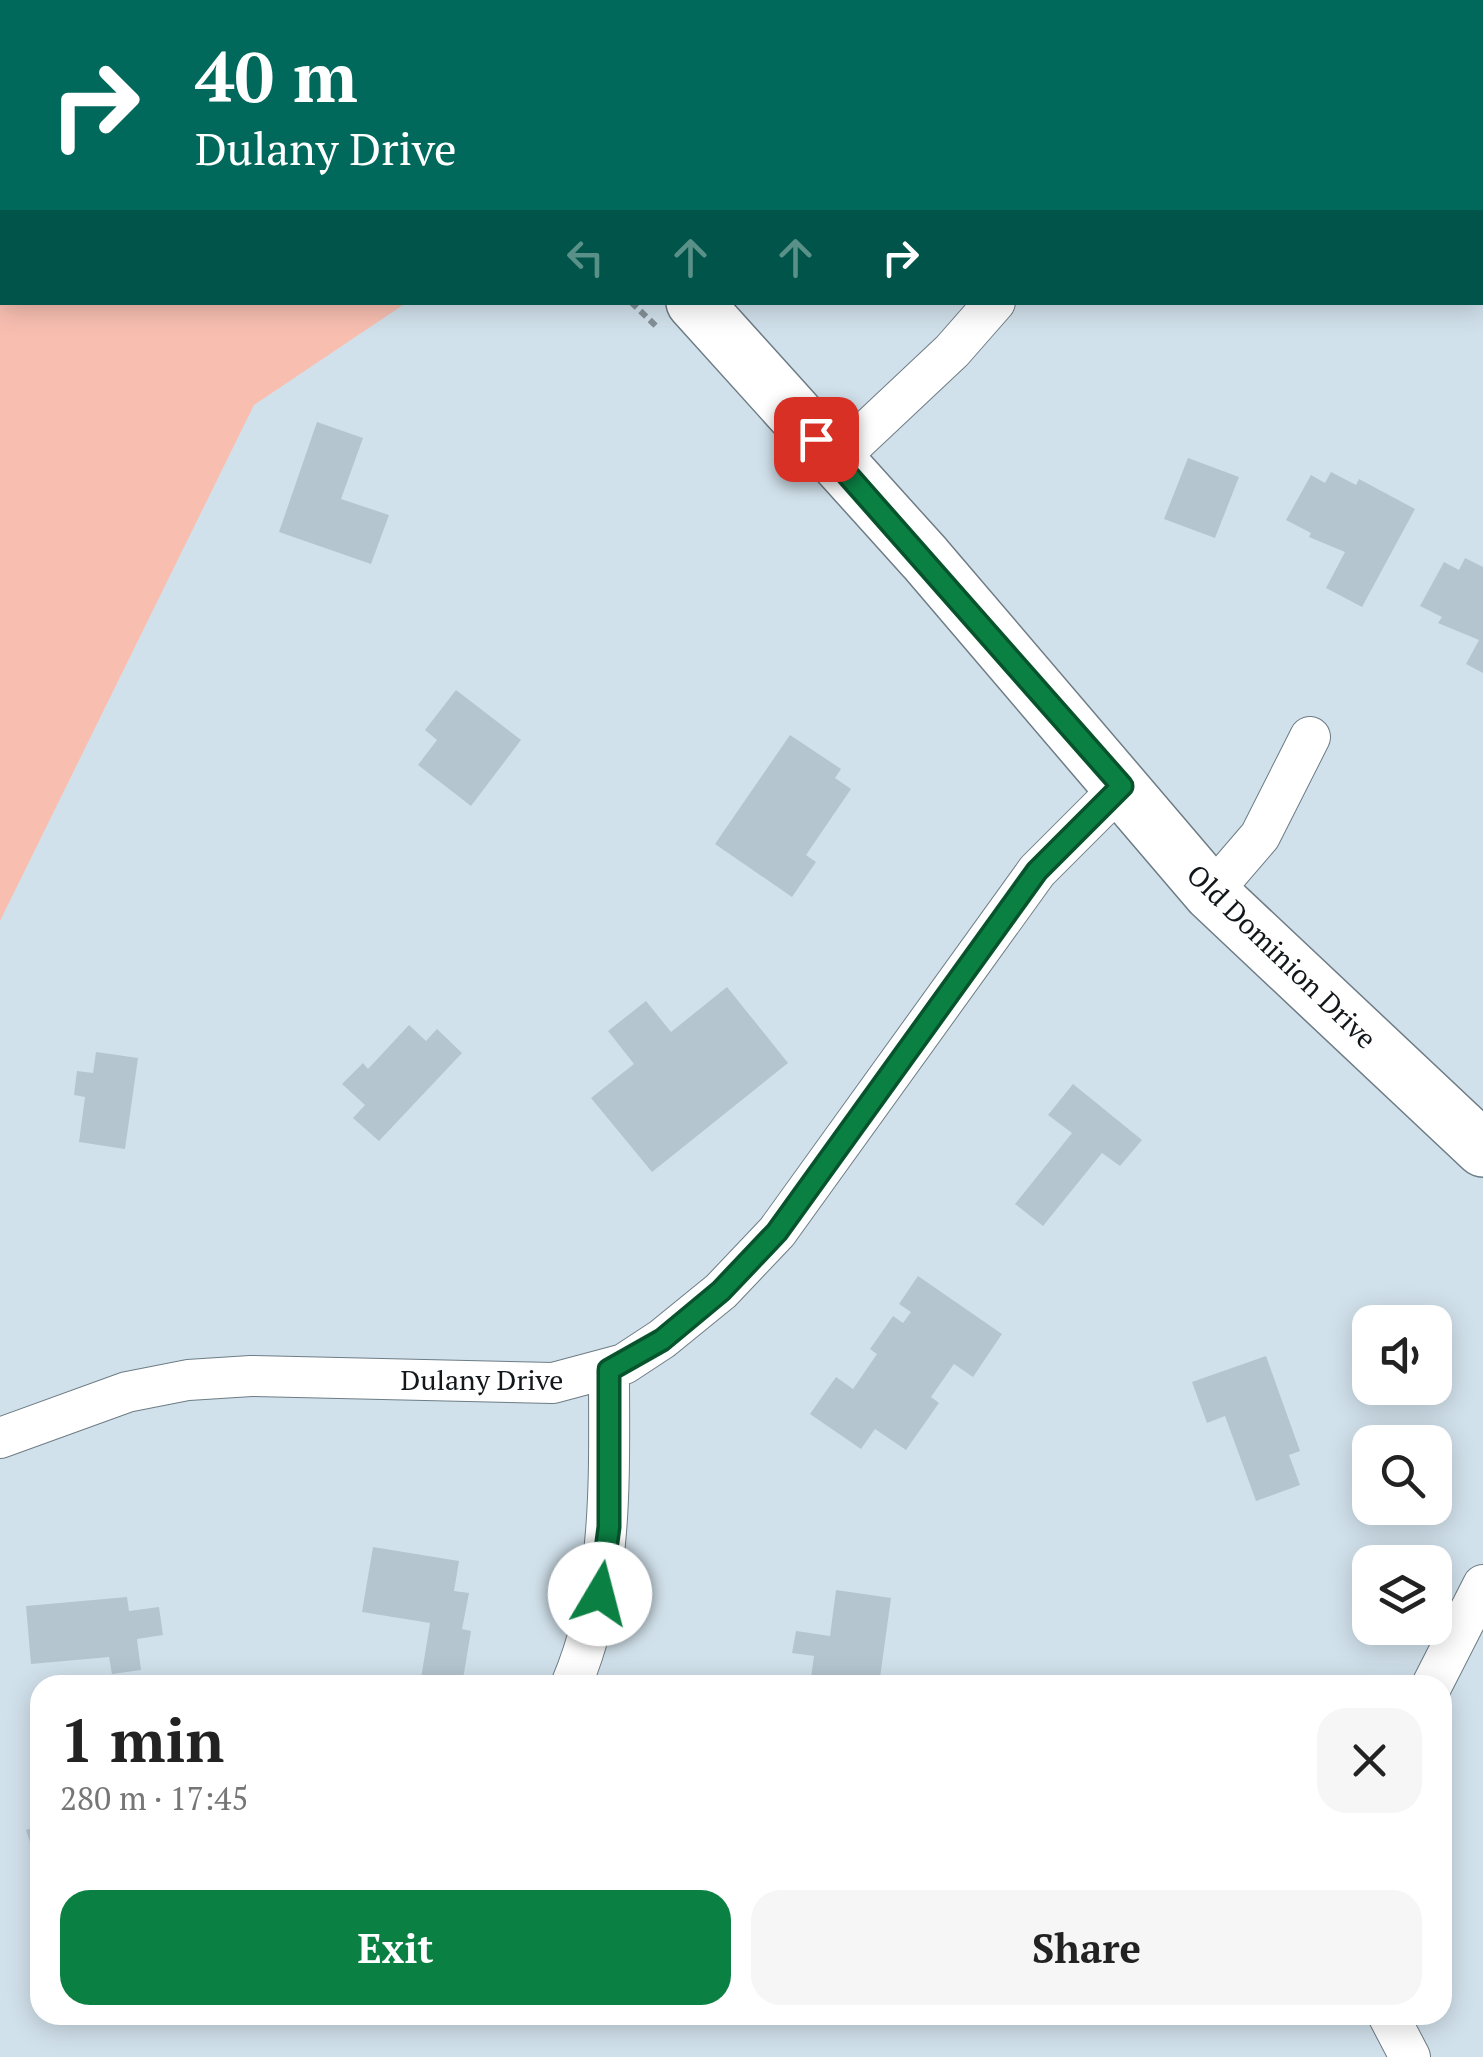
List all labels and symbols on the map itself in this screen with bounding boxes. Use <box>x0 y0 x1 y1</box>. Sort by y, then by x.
pin <box>774 397 859 482</box>
street label: Old Dominion Drive <box>1179 856 1385 1056</box>
street label: Dulany Drive <box>401 1361 563 1398</box>
position arrow <box>548 1542 652 1646</box>

